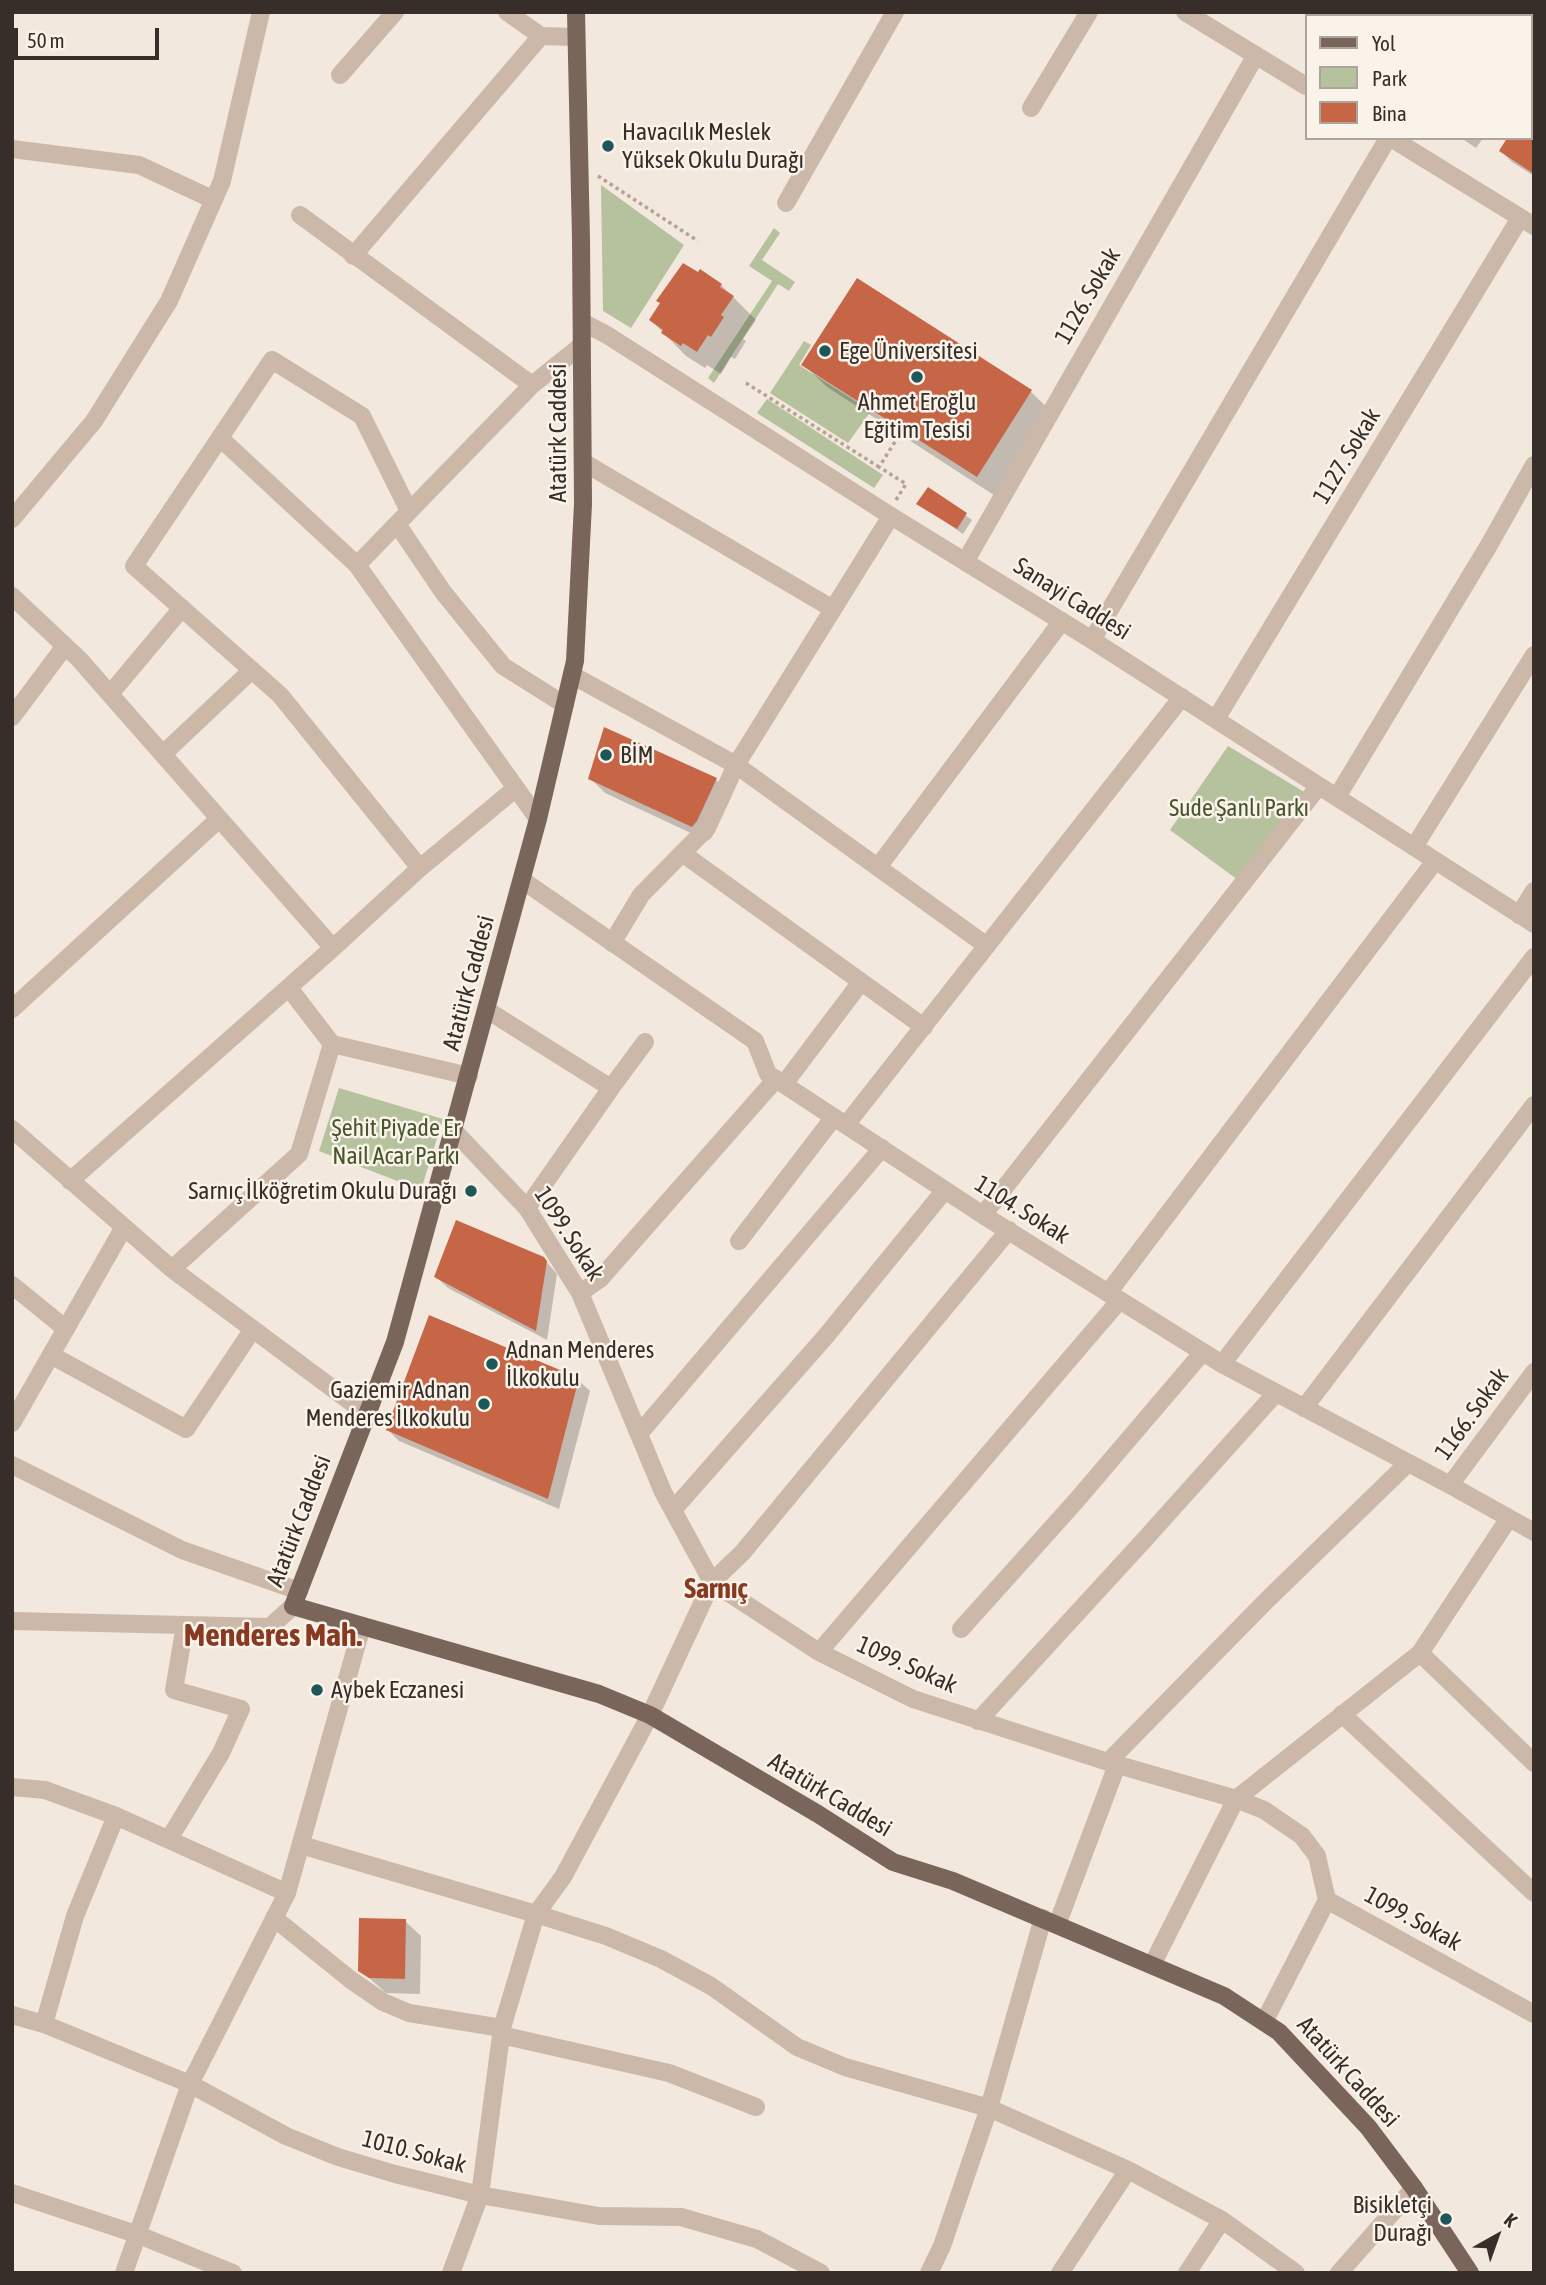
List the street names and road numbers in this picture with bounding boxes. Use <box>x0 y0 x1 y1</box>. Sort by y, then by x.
street label: 1126. Sokak <box>1049 243 1127 349</box>
street label: Atatürk Caddesi <box>544 364 572 502</box>
street label: 1127. Sokak <box>1307 403 1387 509</box>
street label: Sanayi Caddesi <box>1008 552 1136 646</box>
street label: Atatürk Caddesi <box>437 912 501 1054</box>
street label: 1104. Sokak <box>969 1170 1075 1250</box>
street label: 1099. Sokak <box>528 1182 610 1286</box>
street label: 1166. Sokak <box>1429 1363 1515 1465</box>
street label: Atatürk Caddesi <box>261 1451 337 1591</box>
street label: 1099. Sokak <box>853 1630 961 1700</box>
street label: Atatürk Caddesi <box>763 1747 897 1843</box>
street label: 1099. Sokak <box>1360 1881 1466 1957</box>
street label: Atatürk Caddesi <box>1291 2011 1405 2133</box>
street label: 1010. Sokak <box>359 2124 469 2180</box>

